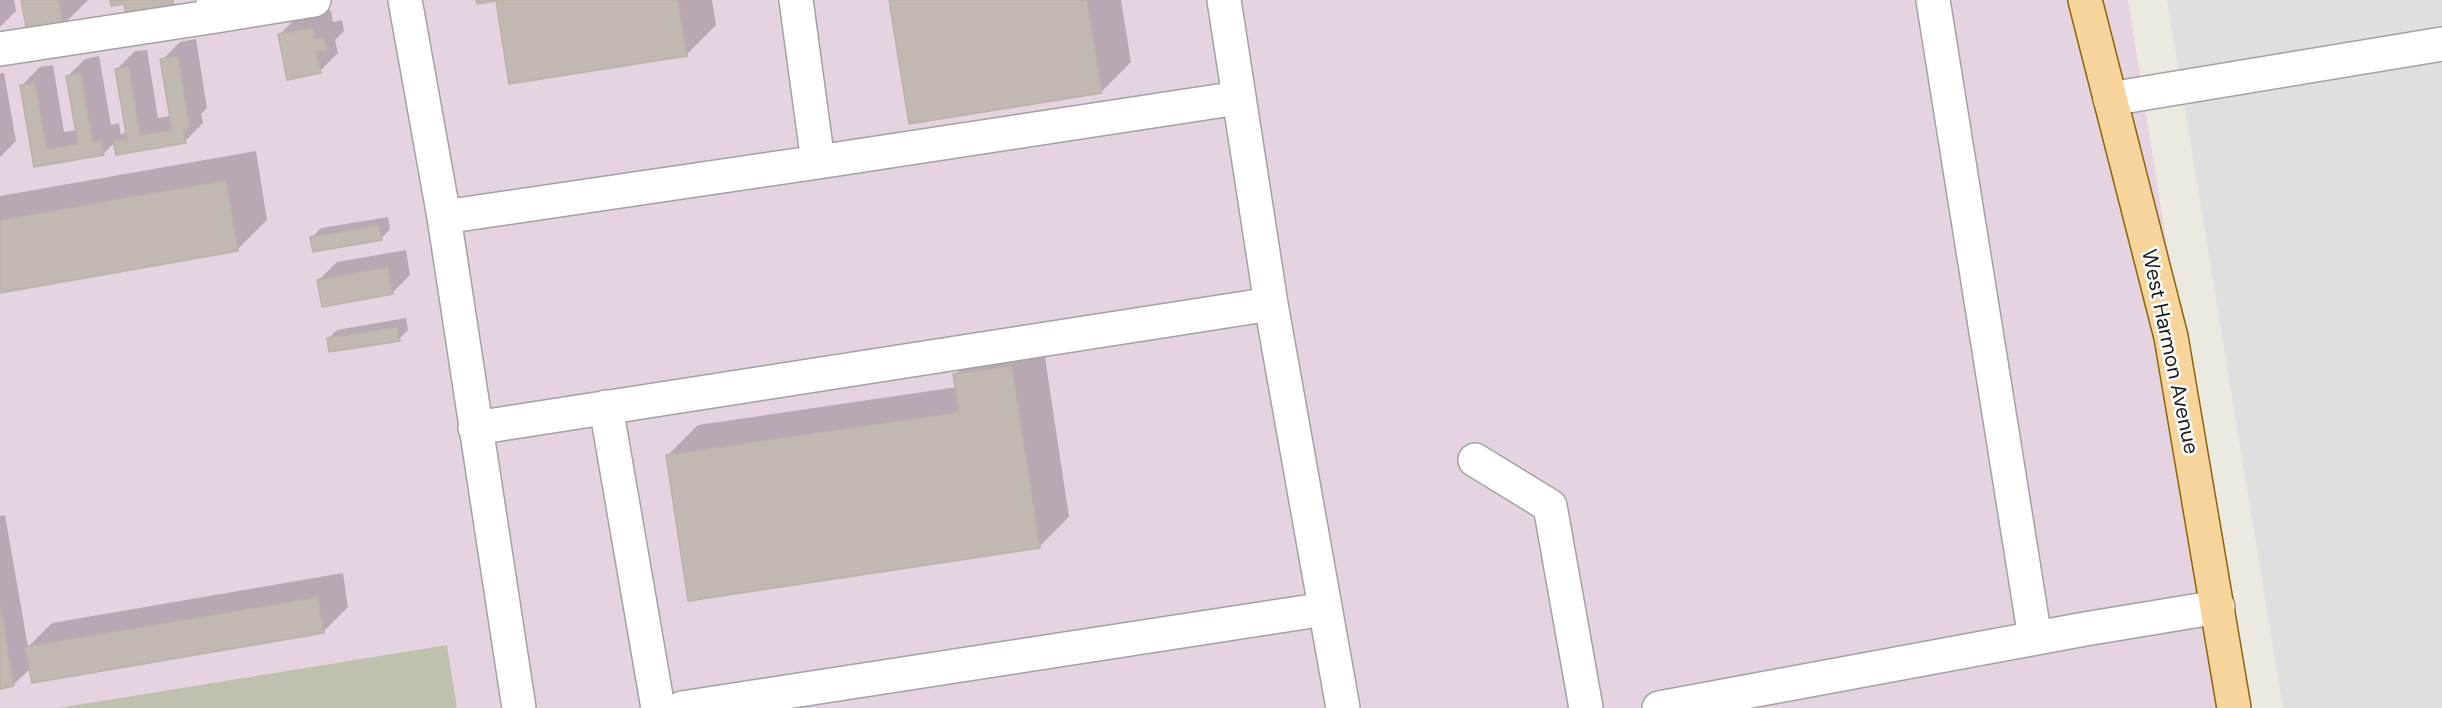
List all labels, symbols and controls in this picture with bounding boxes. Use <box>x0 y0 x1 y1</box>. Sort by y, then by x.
street label: West Harmon Avenue <box>2135 247 2203 457</box>

